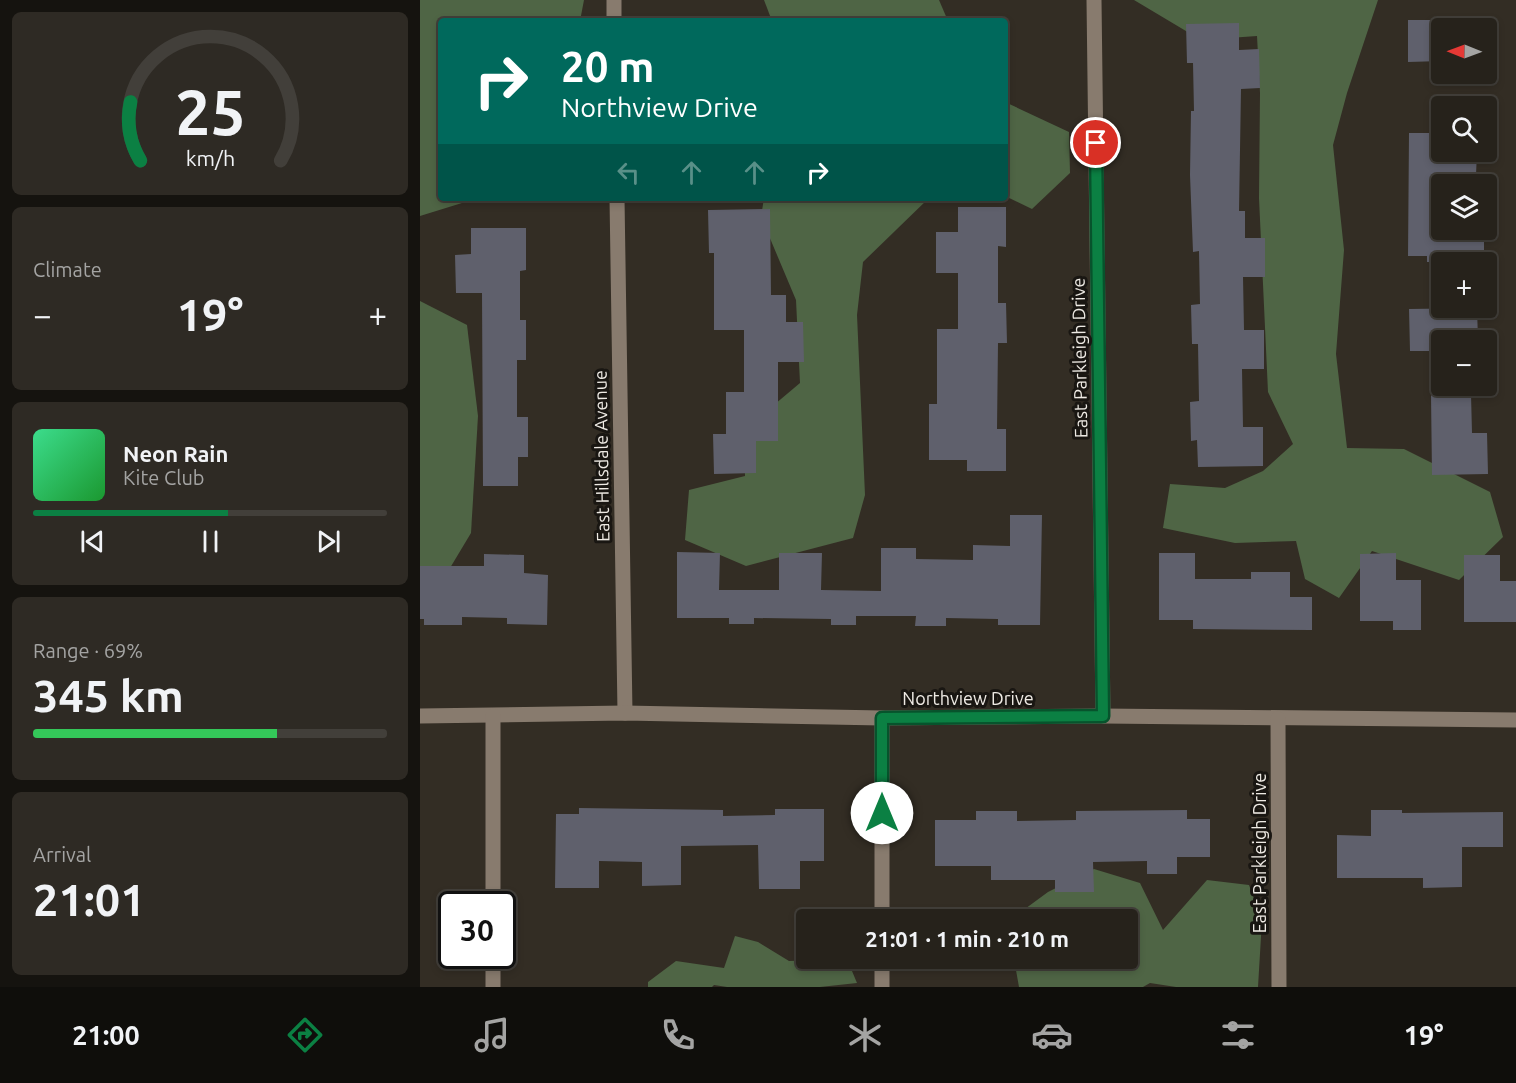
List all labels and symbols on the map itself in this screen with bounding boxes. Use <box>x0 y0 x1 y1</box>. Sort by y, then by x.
north arrow <box>1431 18 1497 84</box>
pin <box>1070 117 1121 168</box>
street label: East Parkleigh Drive <box>1068 278 1090 438</box>
street label: East Hillsdale Avenue <box>590 370 612 542</box>
street label: Northview Drive <box>902 688 1034 708</box>
street label: East Parkleigh Drive <box>1249 773 1269 933</box>
position arrow <box>850 781 914 845</box>
speed limit sign: 30 <box>438 891 516 969</box>

